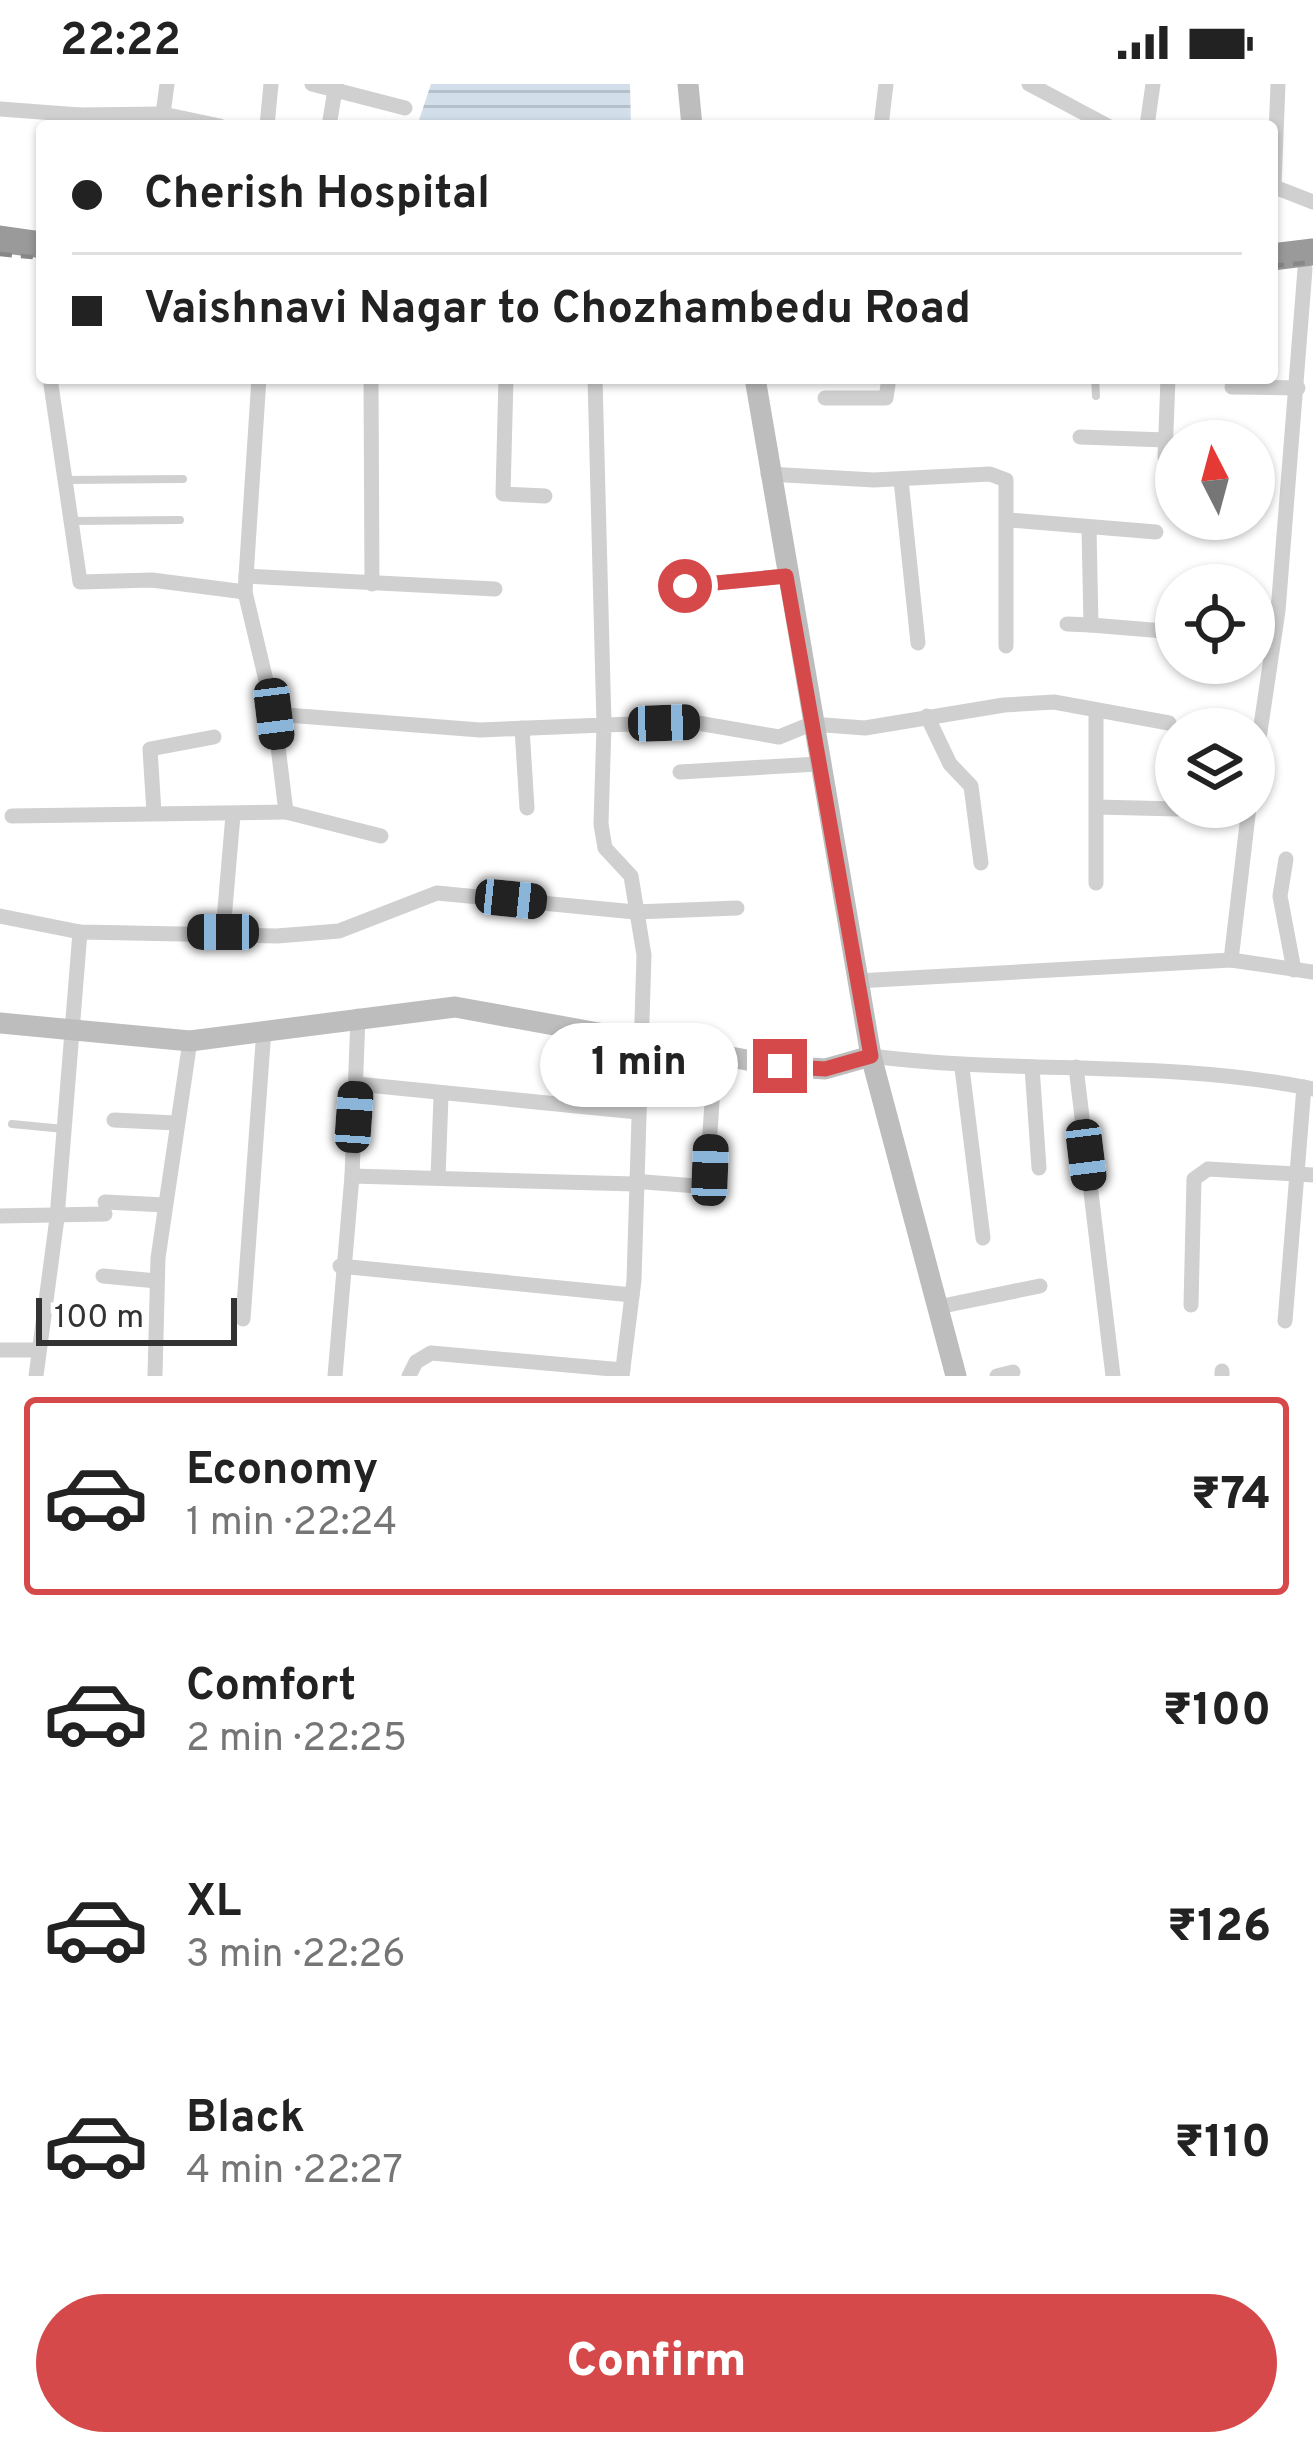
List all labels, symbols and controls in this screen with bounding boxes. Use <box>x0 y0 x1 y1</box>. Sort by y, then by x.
text: 22:22 <box>60 14 181 71</box>
text: Cherish Hospital <box>144 167 490 224</box>
text: Vaishnavi Nagar to Chozhambedu Road <box>144 282 971 339</box>
north arrow <box>1155 420 1275 540</box>
map controls <box>1155 420 1275 828</box>
route start <box>658 559 712 613</box>
button: locate <box>1155 564 1275 684</box>
car <box>252 676 296 752</box>
car <box>627 704 701 742</box>
button: layers <box>1155 708 1275 828</box>
car <box>473 877 549 921</box>
car <box>187 914 259 950</box>
callout: 1 min <box>540 1024 738 1108</box>
route end <box>753 1039 807 1093</box>
text: 1 min <box>591 1040 687 1089</box>
car <box>334 1080 374 1154</box>
car <box>1064 1117 1108 1193</box>
car <box>691 1133 729 1207</box>
scale bar <box>36 1292 237 1345</box>
text: 100 m <box>54 1298 144 1340</box>
icon: car <box>42 1442 150 1550</box>
text: Economy <box>186 1443 378 1500</box>
text: ₹74 <box>1191 1468 1271 1525</box>
text: 1 min · 22:24 <box>186 1500 397 1549</box>
icon: car <box>42 1658 150 1766</box>
text: Comfort <box>186 1659 356 1716</box>
text: ₹100 <box>1163 1684 1271 1741</box>
text: 2 min · 22:25 <box>186 1716 407 1765</box>
icon: car <box>42 1874 150 1982</box>
text: XL <box>186 1875 241 1932</box>
text: ₹126 <box>1167 1900 1271 1957</box>
text: 3 min · 22:26 <box>186 1932 406 1981</box>
icon: car <box>42 2090 150 2198</box>
text: Black <box>186 2091 305 2148</box>
text: ₹110 <box>1175 2116 1271 2173</box>
text: 4 min · 22:27 <box>186 2148 403 2197</box>
button: Confirm <box>36 2294 1277 2432</box>

